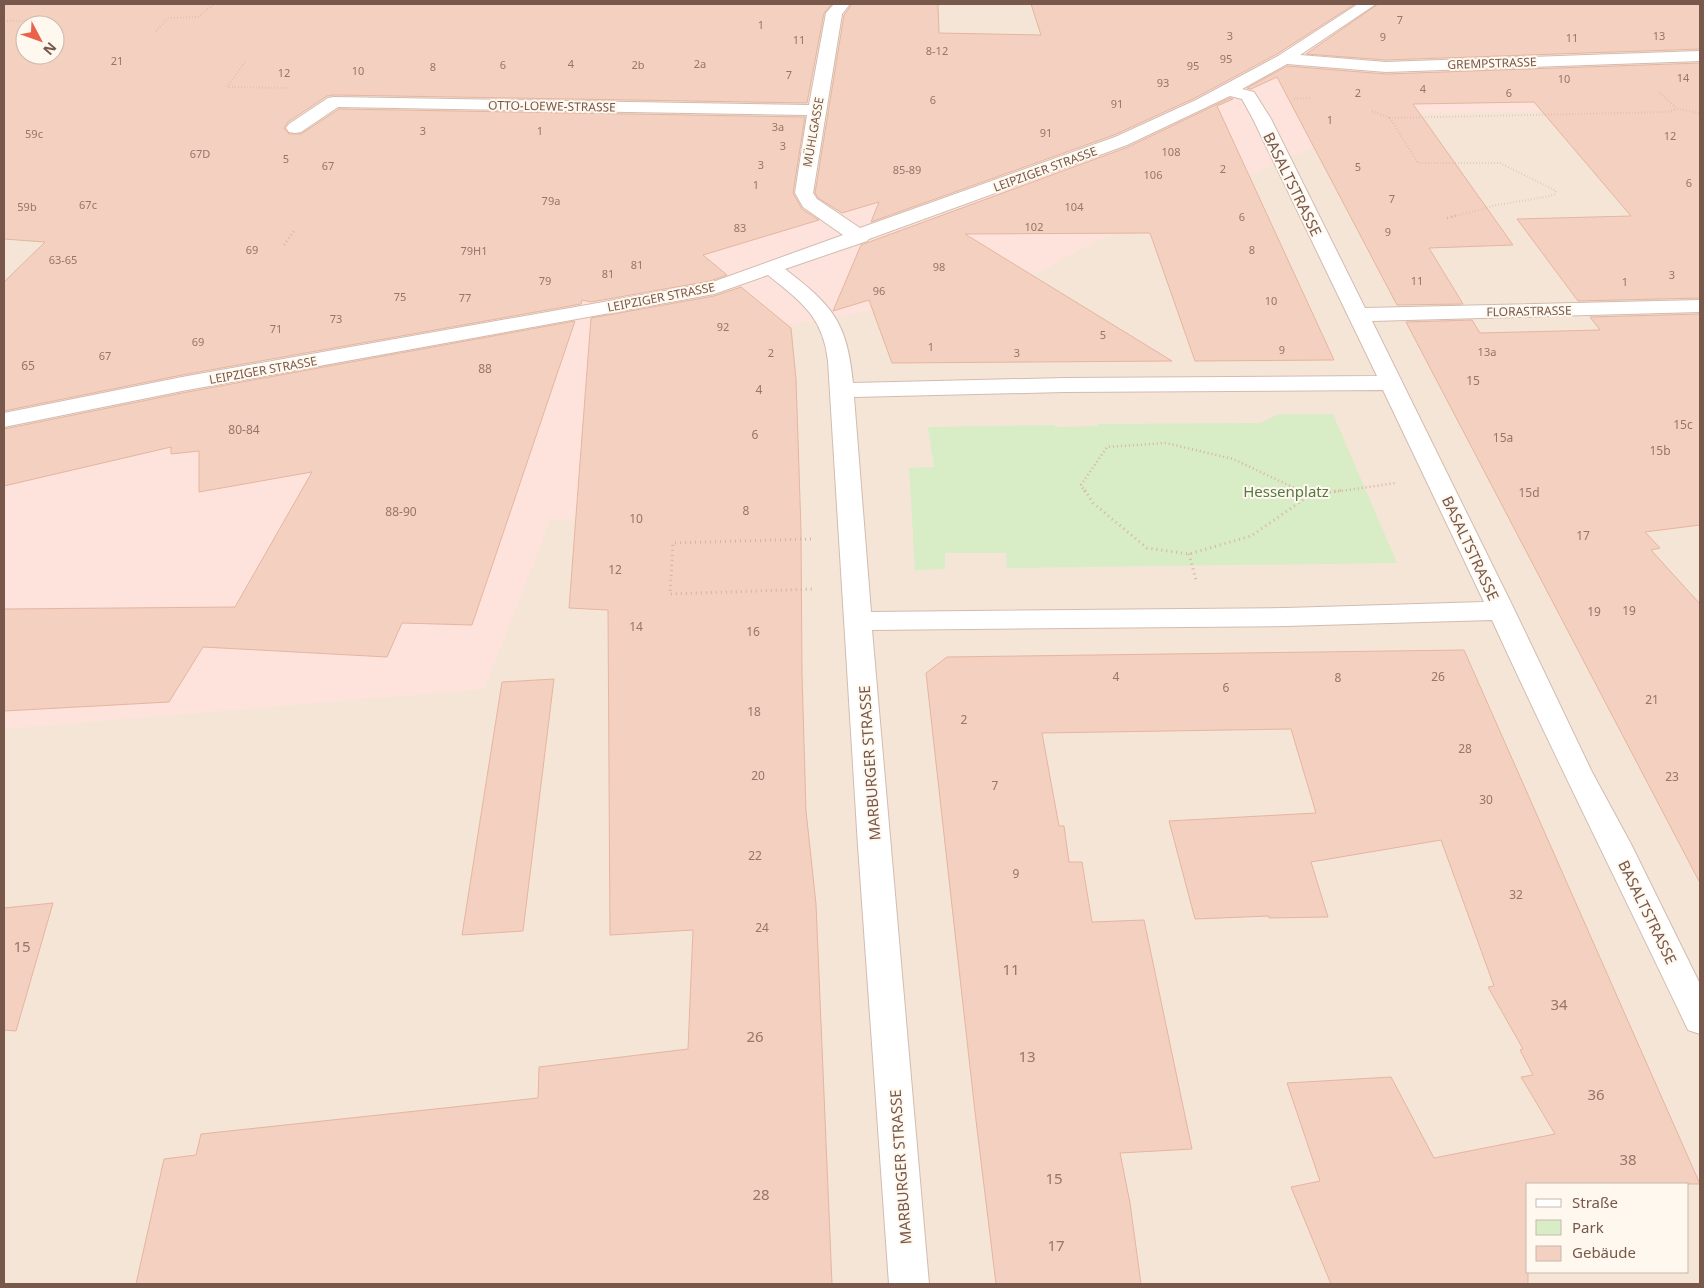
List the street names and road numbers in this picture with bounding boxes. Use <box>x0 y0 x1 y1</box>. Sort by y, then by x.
street label: GREMPSTRASSE <box>1447 53 1537 73</box>
street label: OTTO-LOEWE-STRASSE <box>488 96 616 116</box>
street label: MÜHLGASSE <box>798 96 828 168</box>
street label: BASALTSTRASSE <box>1259 129 1327 239</box>
street label: LEIPZIGER STRASSE <box>991 142 1099 196</box>
street label: LEIPZIGER STRASSE <box>606 278 716 316</box>
street label: FLORASTRASSE <box>1486 302 1572 320</box>
street label: LEIPZIGER STRASSE <box>208 352 318 388</box>
street label: BASALTSTRASSE <box>1438 492 1504 604</box>
street label: MARBURGER STRASSE <box>854 685 884 841</box>
street label: BASALTSTRASSE <box>1614 857 1682 967</box>
street label: MARBURGER STRASSE <box>885 1089 915 1245</box>

